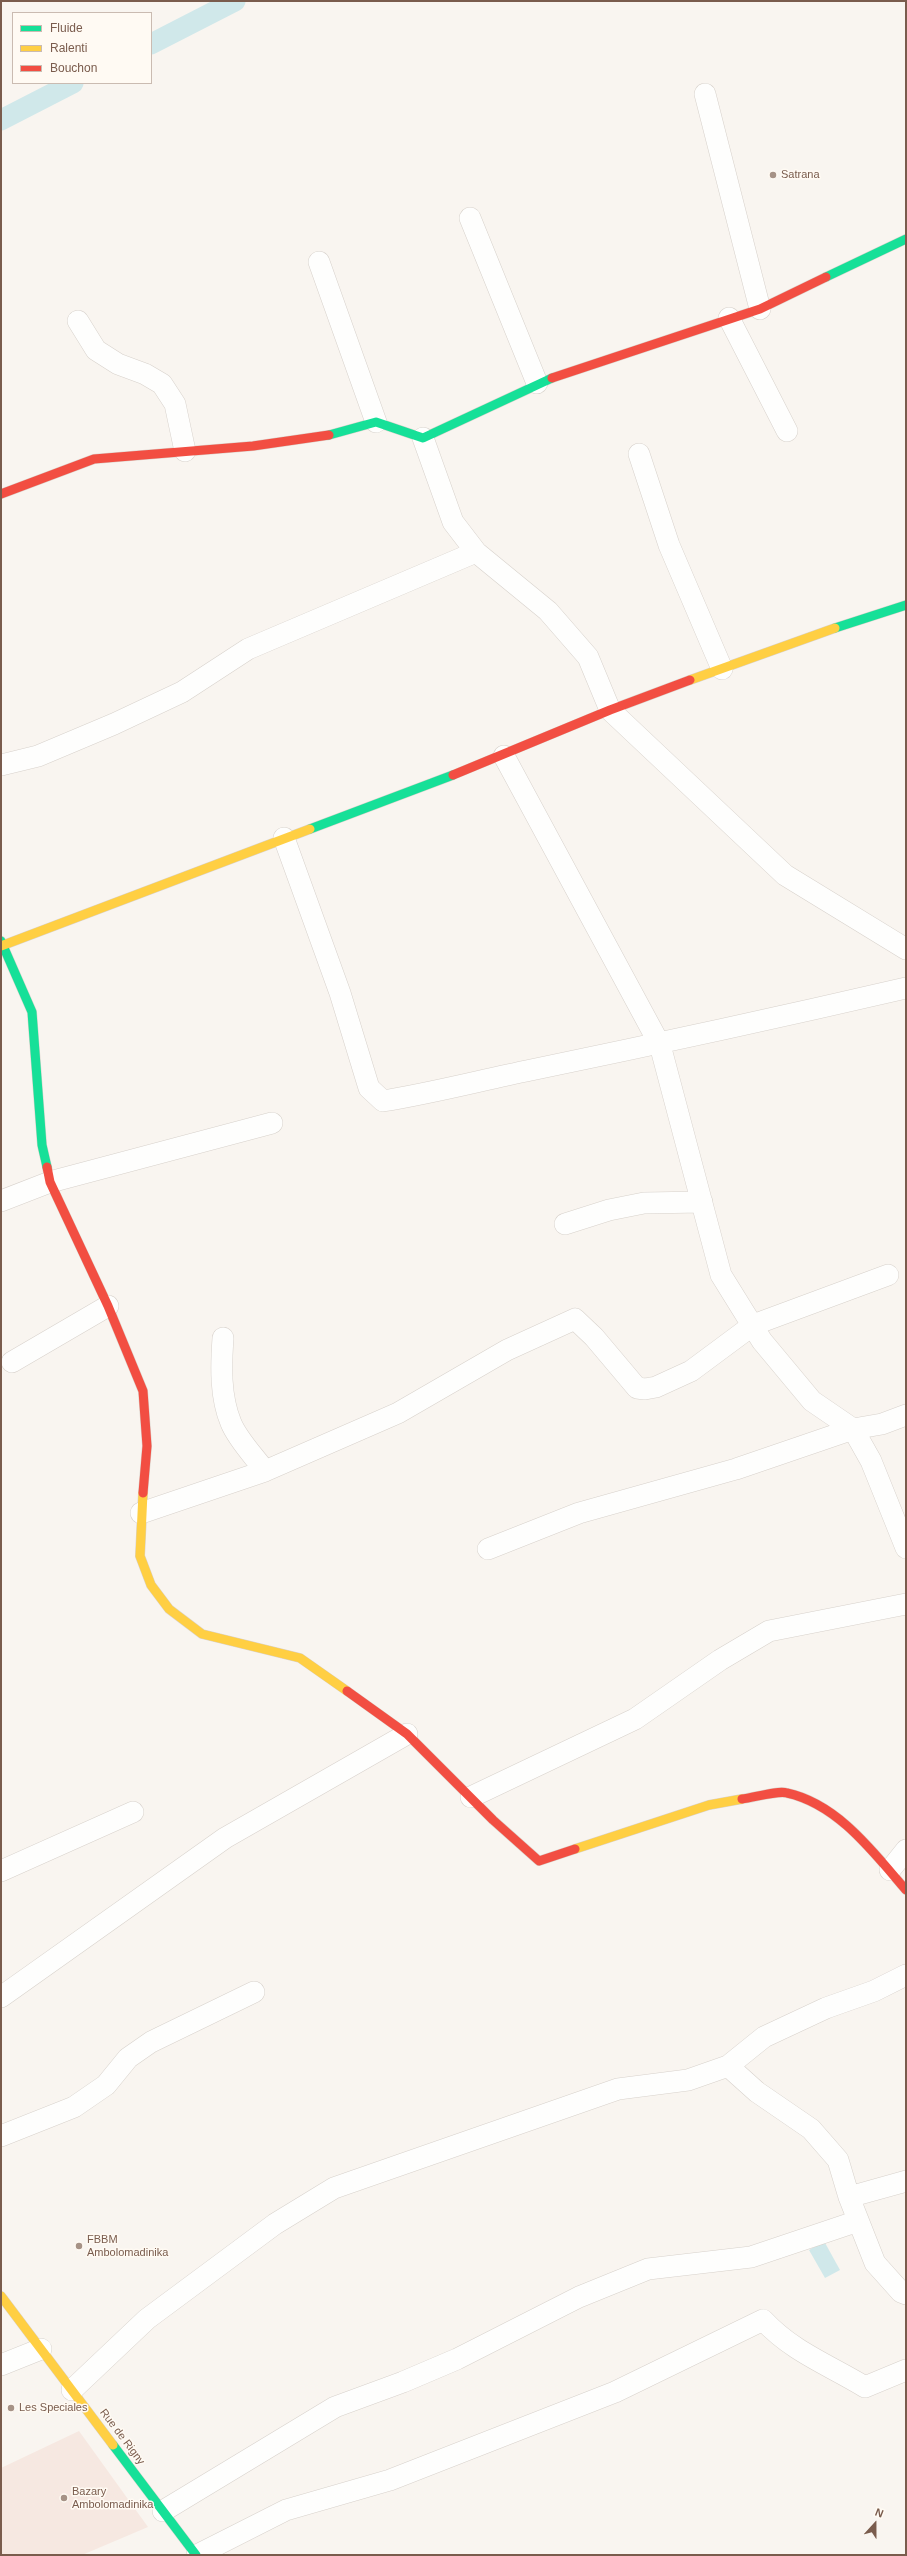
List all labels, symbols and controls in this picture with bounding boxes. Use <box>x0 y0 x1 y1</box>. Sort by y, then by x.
legend <box>12 12 152 84</box>
text: Fluide <box>50 21 83 35</box>
text: Ralenti <box>50 41 87 55</box>
text: Bouchon <box>50 61 97 75</box>
place label: Satrana <box>781 168 820 182</box>
marker: Satrana <box>768 170 778 180</box>
place label: FBBM Ambolomadinika <box>87 2233 168 2259</box>
marker: FBBM Ambolomadinika <box>74 2241 84 2251</box>
place label: Les Speciales <box>19 2401 87 2415</box>
marker: Les Speciales <box>6 2403 16 2413</box>
street label: Rue de Rigny <box>97 2406 147 2468</box>
place label: Bazary Ambolomadinika <box>72 2485 153 2511</box>
marker: Bazary Ambolomadinika <box>59 2493 69 2503</box>
north arrow <box>855 2504 895 2544</box>
text: N <box>873 2506 885 2520</box>

